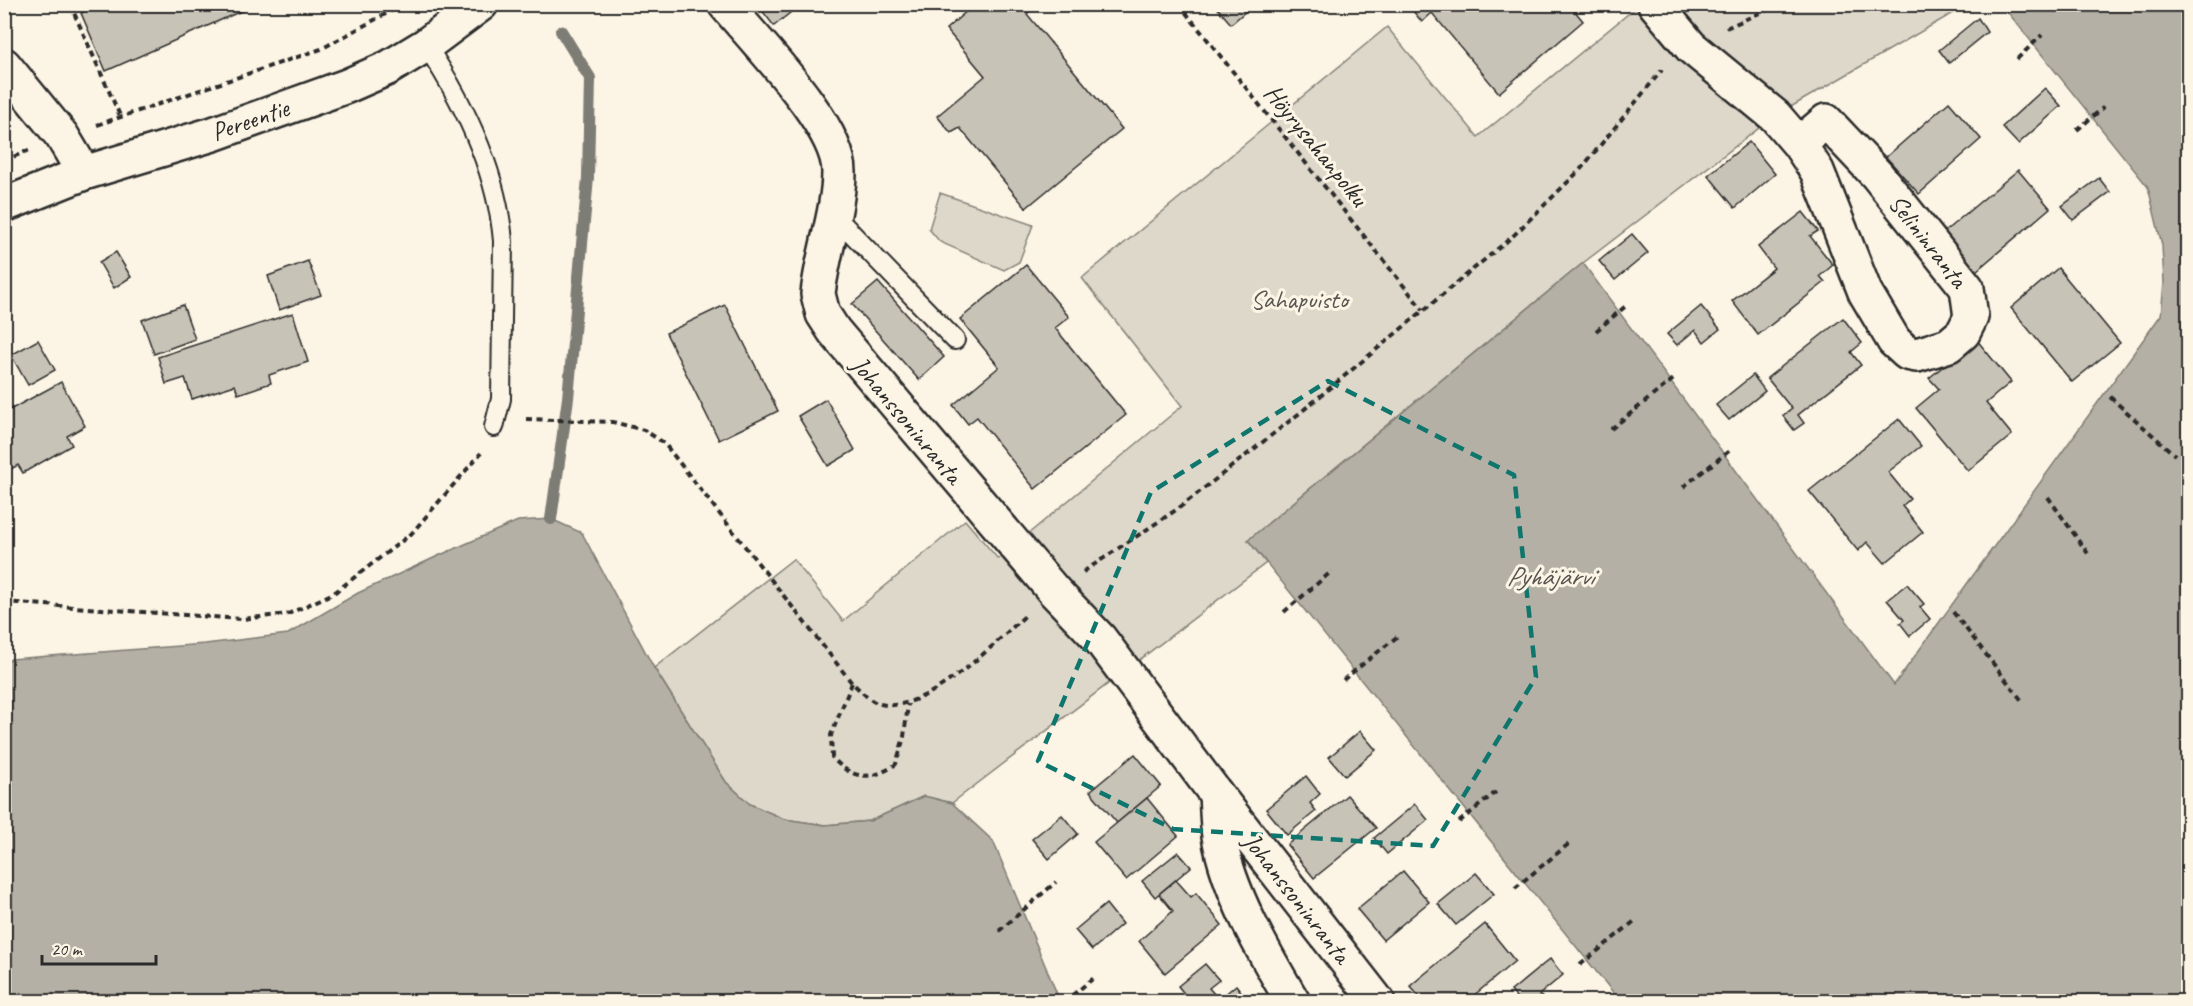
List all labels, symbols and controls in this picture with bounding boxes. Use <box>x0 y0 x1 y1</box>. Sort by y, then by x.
street label: Höyrysahanpolku <box>1257 77 1376 214</box>
street label: Pereentie <box>207 91 295 149</box>
street label: Selininranta <box>1881 188 1976 296</box>
park label: Sahapuisto <box>1250 283 1350 316</box>
street label: Johanssoninranta <box>843 348 972 493</box>
water label: Pyhäjärvi <box>1507 559 1600 593</box>
street label: Johanssoninranta <box>1234 824 1360 972</box>
scale bar <box>42 928 156 966</box>
text: 20 m <box>51 938 84 960</box>

